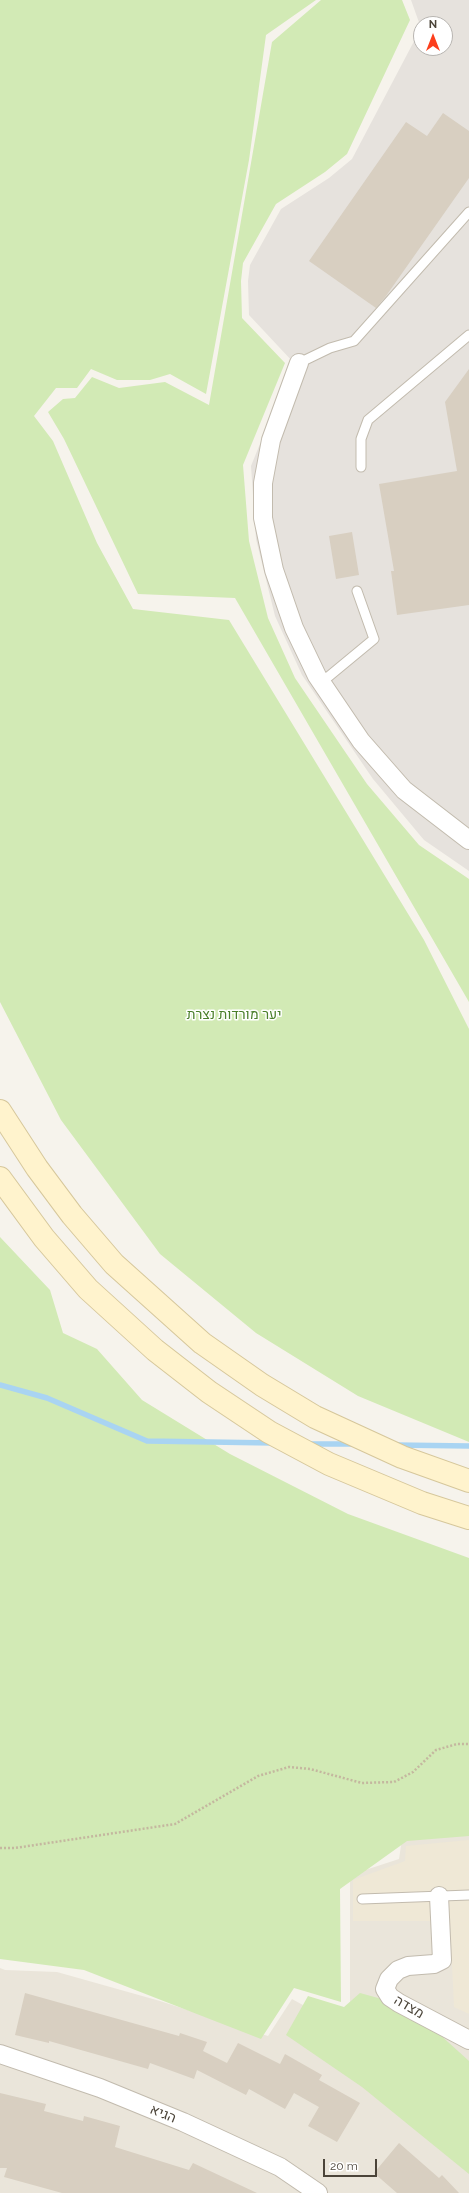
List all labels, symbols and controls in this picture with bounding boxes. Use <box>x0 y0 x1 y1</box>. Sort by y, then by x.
north arrow <box>413 16 453 56</box>
text: N <box>429 18 437 31</box>
park label: יער מורדות נצרת <box>187 1007 281 1023</box>
street label: מצדה <box>391 1992 427 2022</box>
street label: הגיא <box>147 2101 179 2127</box>
scale bar <box>325 2151 379 2177</box>
text: 20 m <box>330 2159 358 2173</box>

